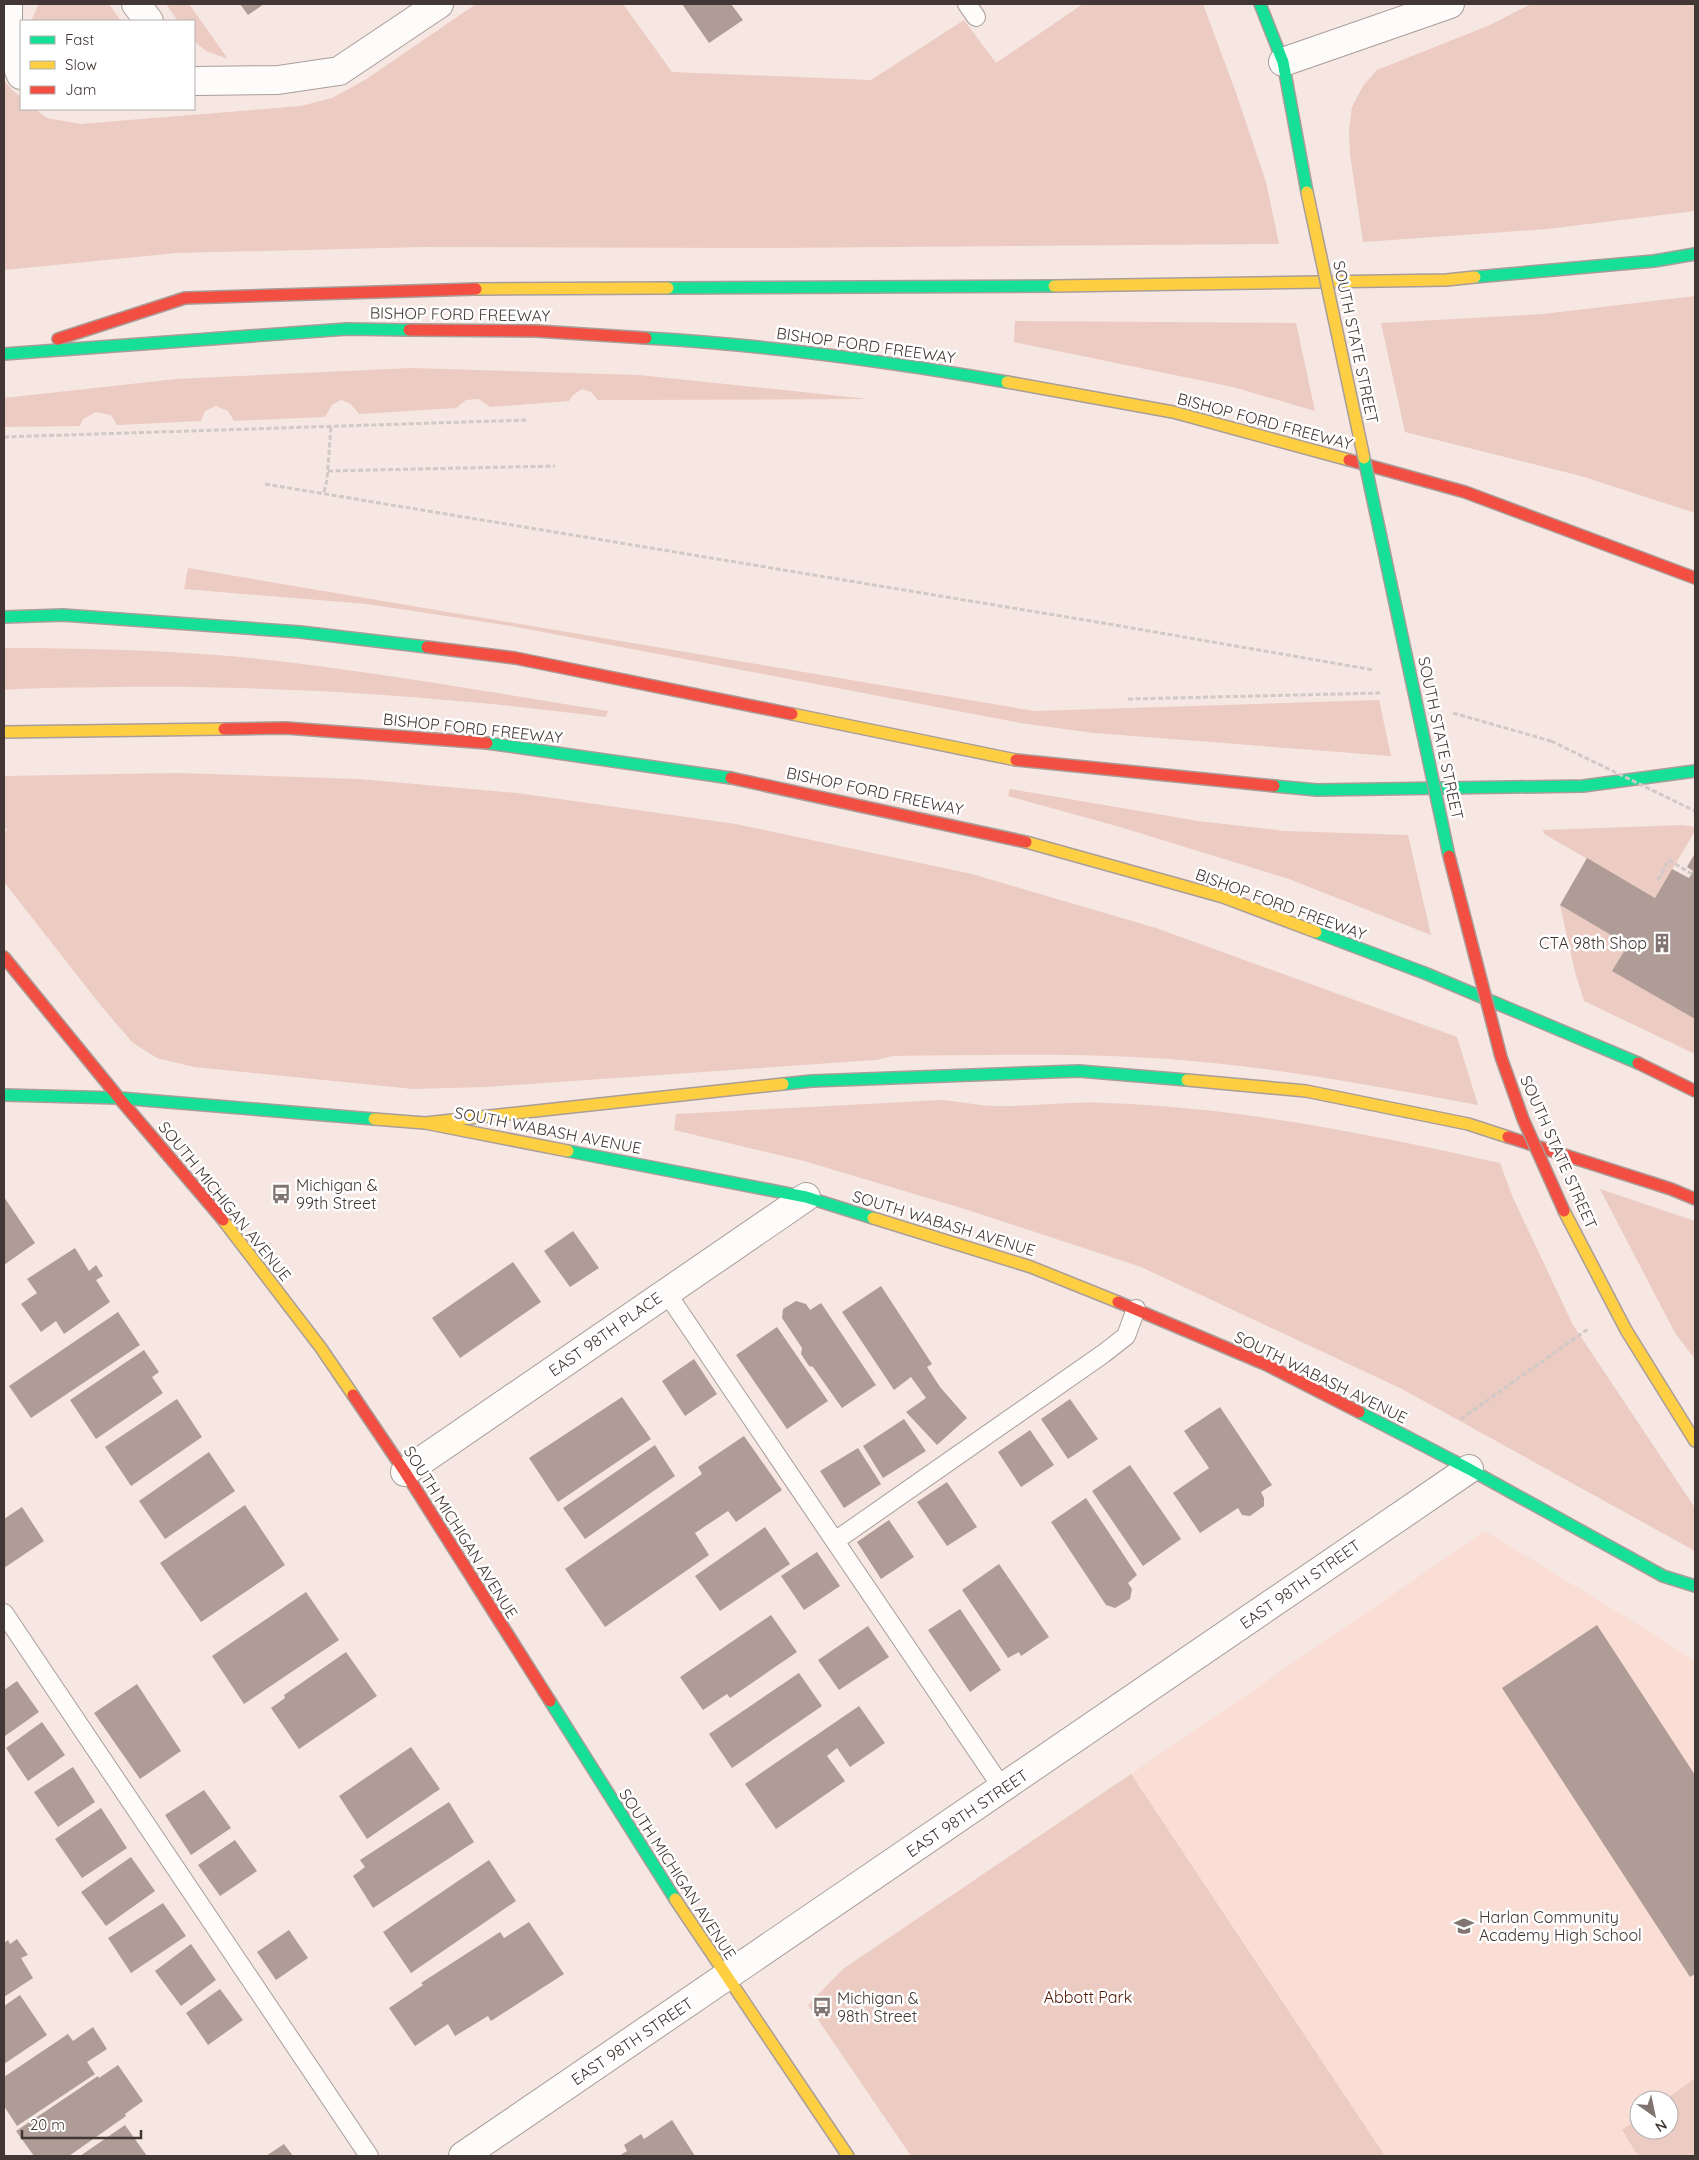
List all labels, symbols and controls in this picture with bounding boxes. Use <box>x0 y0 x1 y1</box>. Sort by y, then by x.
legend <box>20 20 195 110</box>
text: Fast <box>65 30 94 49</box>
text: Slow <box>65 55 97 74</box>
text: Jam <box>65 80 96 99</box>
street label: SOUTH STATE STREET <box>1329 259 1383 426</box>
street label: BISHOP FORD FREEWAY <box>370 302 550 326</box>
street label: BISHOP FORD FREEWAY <box>775 323 957 367</box>
street label: BISHOP FORD FREEWAY <box>1175 388 1355 454</box>
street label: SOUTH STATE STREET <box>1414 655 1468 822</box>
street label: BISHOP FORD FREEWAY <box>382 709 564 747</box>
street label: BISHOP FORD FREEWAY <box>785 762 965 820</box>
street label: BISHOP FORD FREEWAY <box>1193 864 1369 944</box>
building icon: CTA 98th Shop <box>1651 932 1673 954</box>
place label: CTA 98th Shop <box>1539 933 1647 953</box>
street label: SOUTH STATE STREET <box>1516 1072 1602 1232</box>
street label: SOUTH WABASH AVENUE <box>453 1102 643 1158</box>
street label: SOUTH MICHIGAN AVENUE <box>154 1117 296 1285</box>
place label: Michigan & 99th Street <box>296 1175 378 1213</box>
bus stop icon: Michigan & 99th Street <box>270 1183 292 1205</box>
street label: SOUTH WABASH AVENUE <box>850 1186 1038 1260</box>
street label: EAST 98TH PLACE <box>545 1288 665 1380</box>
street label: SOUTH WABASH AVENUE <box>1231 1326 1411 1428</box>
street label: SOUTH MICHIGAN AVENUE <box>400 1442 522 1622</box>
street label: EAST 98TH STREET <box>1236 1535 1364 1633</box>
street label: EAST 98TH STREET <box>902 1765 1032 1861</box>
street label: SOUTH MICHIGAN AVENUE <box>615 1785 741 1963</box>
place label: Harlan Community Academy High School <box>1479 1907 1642 1945</box>
school or university icon: Harlan Community Academy High School <box>1453 1915 1475 1937</box>
park label: Abbott Park <box>1044 1987 1132 2007</box>
place label: Michigan & 98th Street <box>837 1988 919 2026</box>
street label: EAST 98TH STREET <box>567 1993 697 2089</box>
bus stop icon: Michigan & 98th Street <box>811 1996 833 2018</box>
north arrow <box>1629 2090 1679 2140</box>
scale bar <box>22 2108 141 2140</box>
text: 20 m <box>30 2115 65 2134</box>
text: N <box>1652 2116 1670 2136</box>

